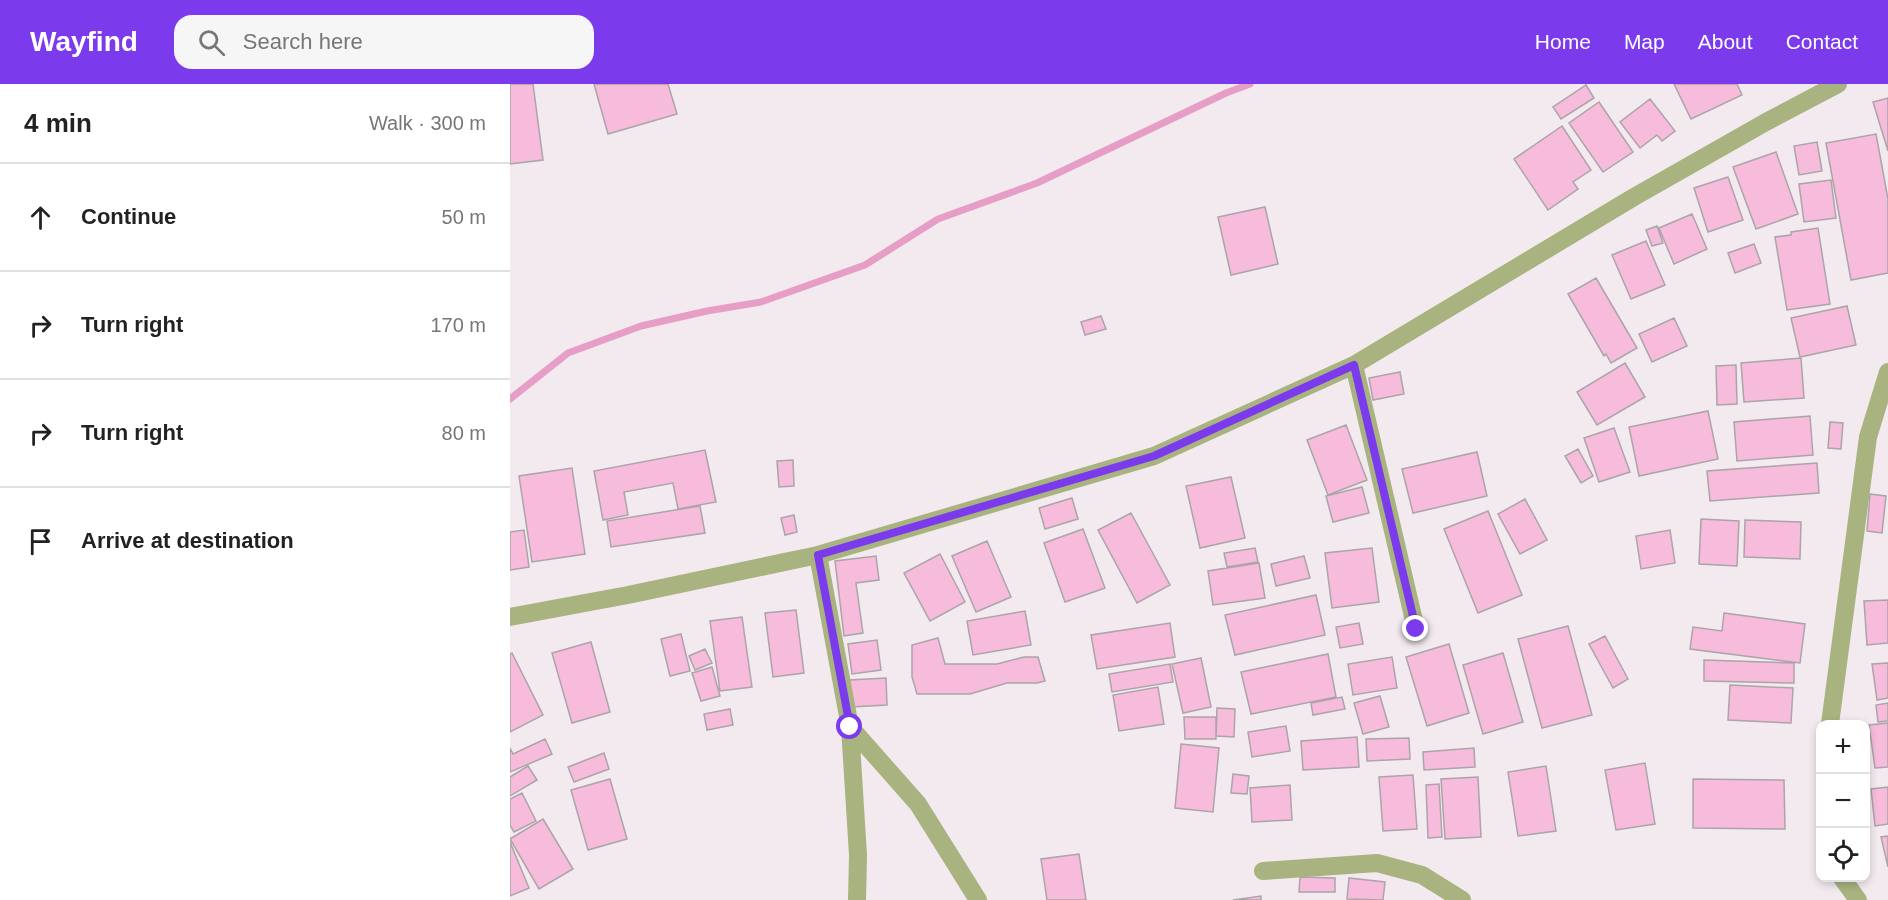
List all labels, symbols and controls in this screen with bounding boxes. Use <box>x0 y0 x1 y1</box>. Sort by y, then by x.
search box <box>174 15 594 69</box>
text: Wayfind <box>30 26 138 57</box>
icon: search <box>195 26 228 59</box>
text: Search here <box>243 29 363 54</box>
text: Home <box>1535 30 1591 53</box>
text: Map <box>1624 30 1665 53</box>
text: About <box>1698 30 1753 53</box>
text: Contact <box>1786 30 1858 53</box>
text: 4 min <box>24 108 92 138</box>
text: Walk · 300 m <box>369 112 486 134</box>
icon: ahead <box>24 201 57 234</box>
text: Continue <box>81 204 176 229</box>
text: 50 m <box>442 206 486 228</box>
icon: right <box>24 309 57 342</box>
text: Turn right <box>81 312 183 337</box>
text: 170 m <box>430 314 486 336</box>
icon: right <box>24 417 57 450</box>
text: Turn right <box>81 420 183 445</box>
text: 80 m <box>442 422 486 444</box>
icon: arrive <box>24 525 57 558</box>
text: Arrive at destination <box>81 528 294 553</box>
route end <box>1402 615 1428 641</box>
route start <box>836 713 862 739</box>
map controls <box>1816 720 1870 882</box>
button: + <box>1816 720 1870 774</box>
button: − <box>1816 774 1870 828</box>
button: locate <box>1816 828 1870 882</box>

